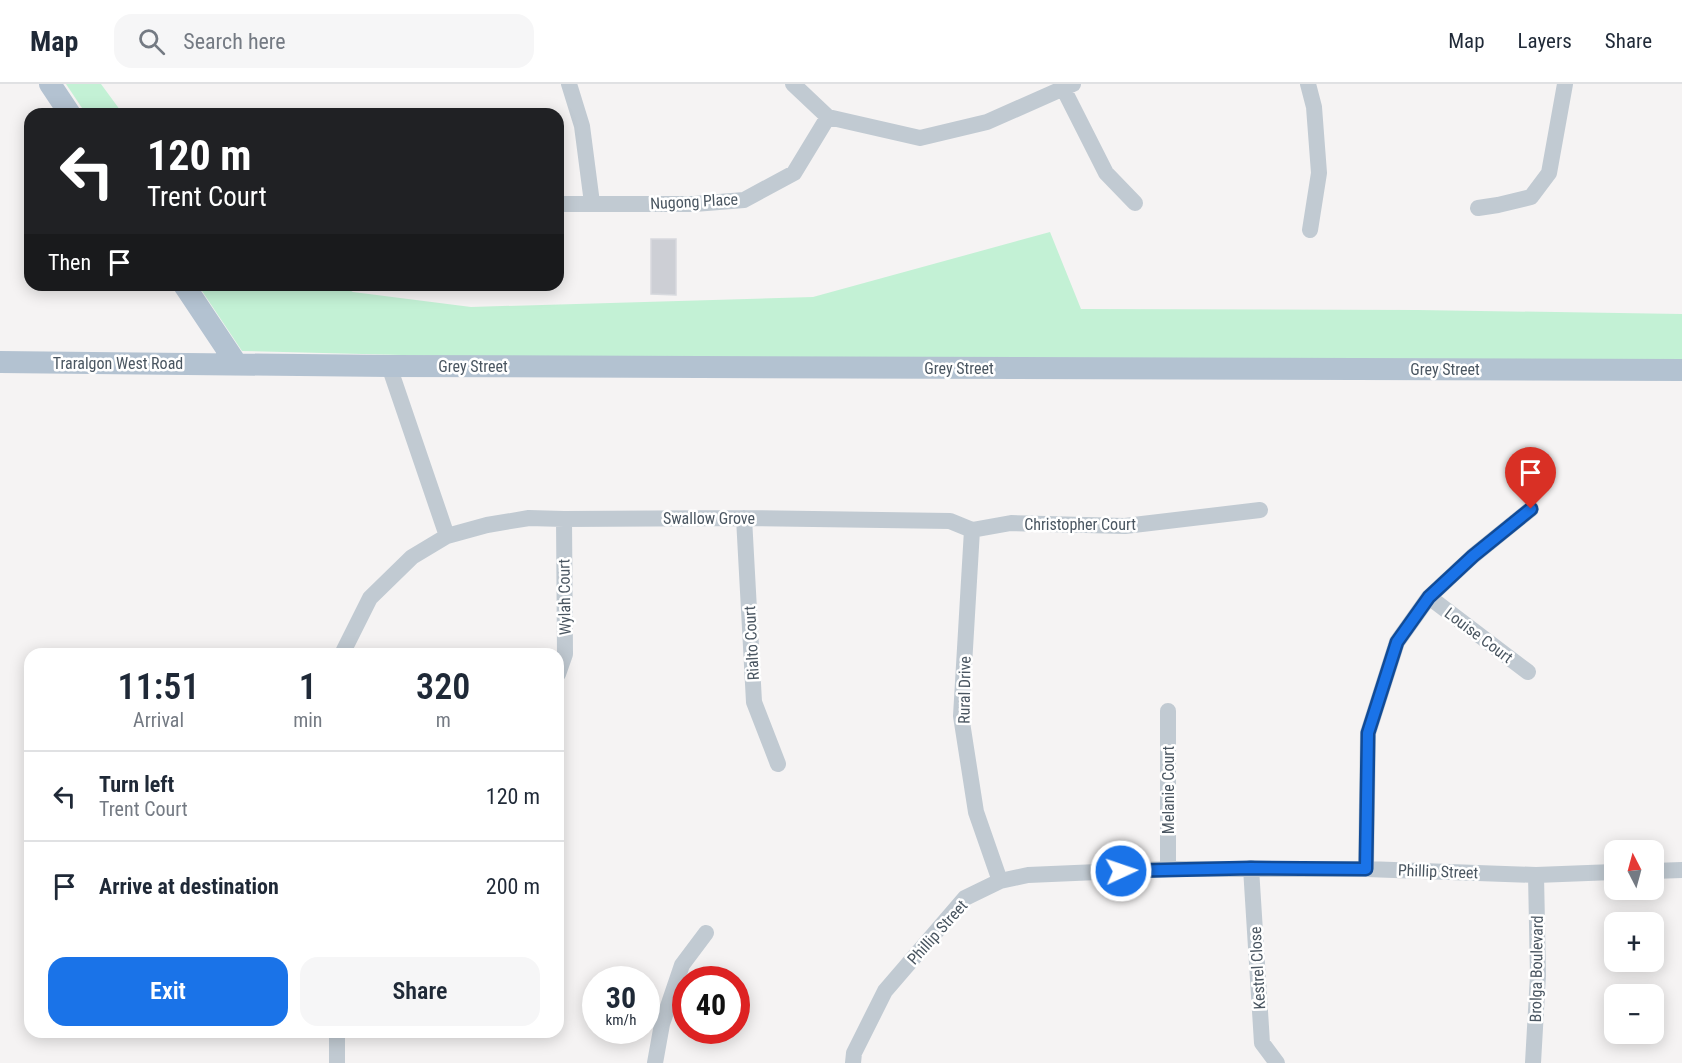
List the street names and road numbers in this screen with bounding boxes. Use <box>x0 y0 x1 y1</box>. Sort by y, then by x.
street label: Nugong Place <box>650 190 738 213</box>
street label: Traralgon West Road <box>53 354 183 373</box>
street label: Grey Street <box>438 357 508 376</box>
street label: Grey Street <box>924 359 994 378</box>
street label: Grey Street <box>1410 360 1480 379</box>
street label: Swallow Grove <box>663 509 755 528</box>
street label: Christopher Court <box>1024 515 1136 534</box>
street label: Wylah Court <box>554 558 575 635</box>
street label: Louise Court <box>1441 604 1517 667</box>
street label: Rialto Court <box>740 605 763 681</box>
street label: Rural Drive <box>954 656 975 724</box>
street label: Melanie Court <box>1159 746 1178 834</box>
street label: Phillip Street <box>1398 861 1479 882</box>
street label: Phillip Street <box>903 896 971 969</box>
street label: Brolga Boulevard <box>1526 915 1547 1023</box>
street label: Kestrel Close <box>1246 926 1269 1010</box>

